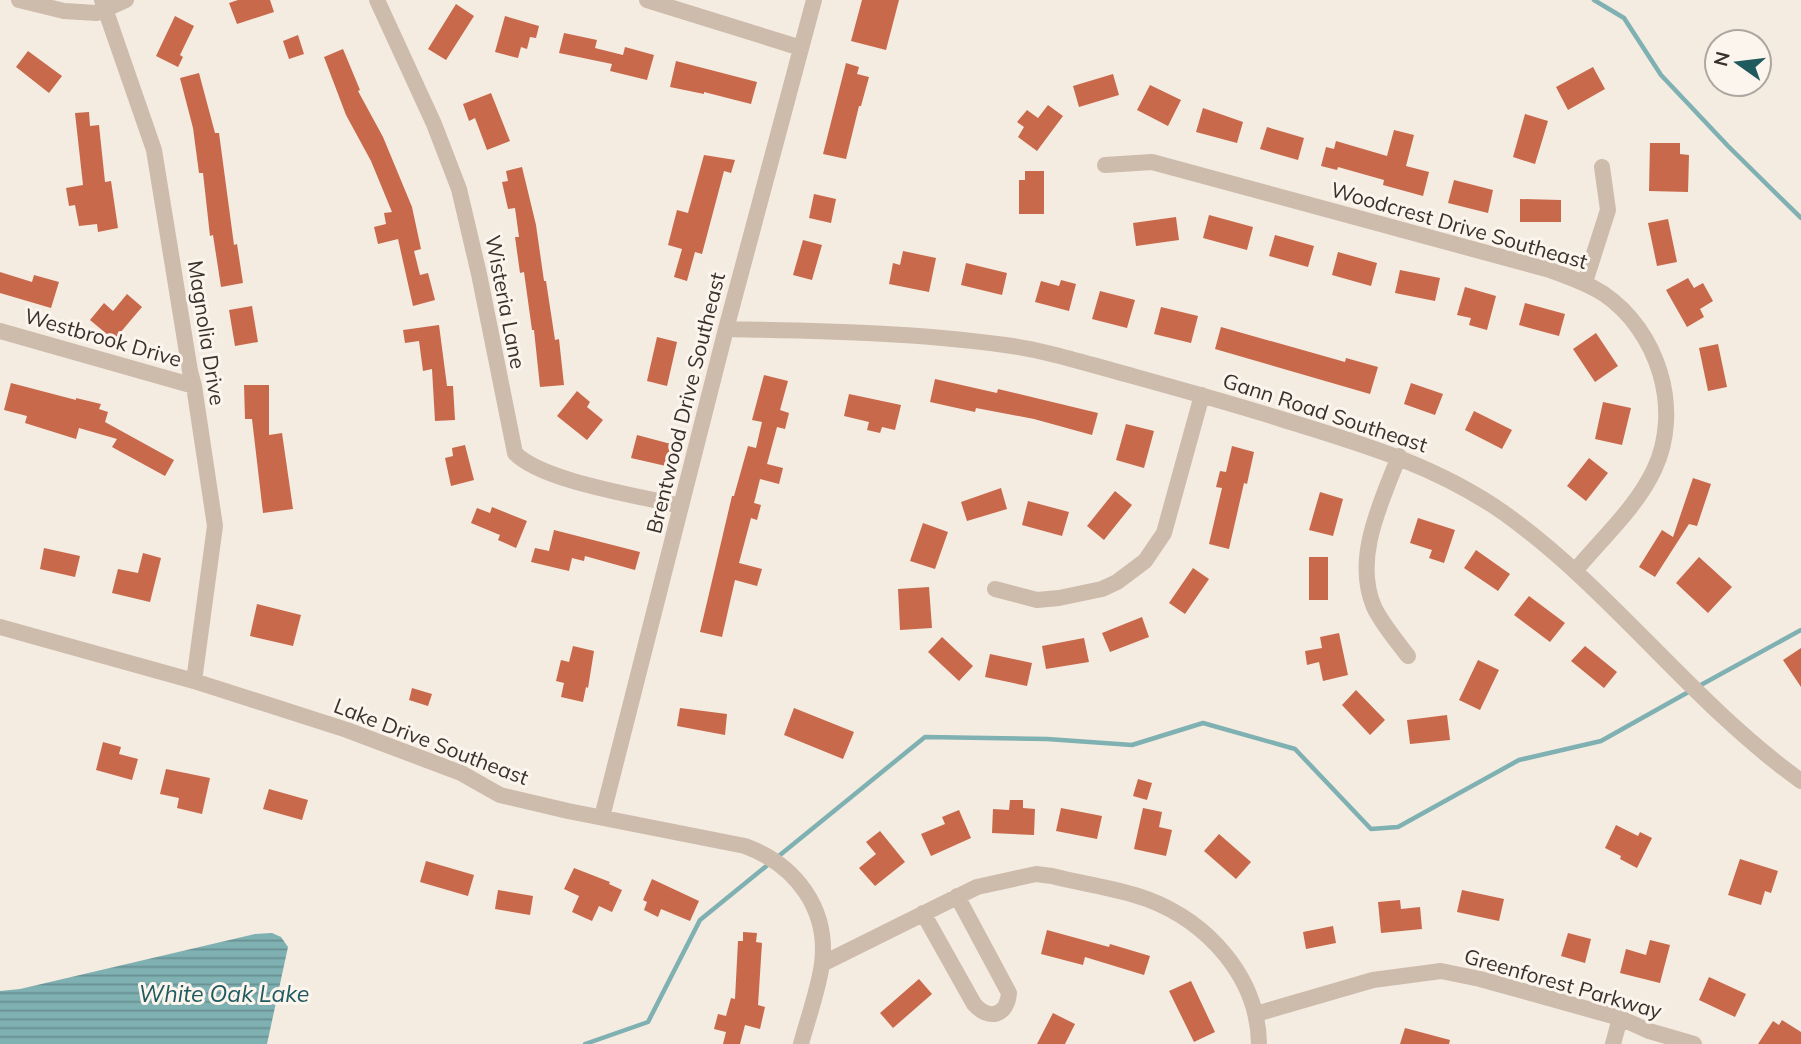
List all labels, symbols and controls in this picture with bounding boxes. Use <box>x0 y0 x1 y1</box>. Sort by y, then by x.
north arrow <box>1703 28 1773 98</box>
text: N <box>1708 49 1735 69</box>
street label: Woodcrest Drive Southeast <box>1328 176 1591 274</box>
street label: Wisteria Lane <box>480 233 532 371</box>
street label: Magnolia Drive <box>183 259 231 407</box>
street label: Brentwood Drive Southeast <box>640 270 730 536</box>
street label: Westbrook Drive <box>22 302 185 372</box>
street label: Gann Road Southeast <box>1220 367 1431 457</box>
street label: Lake Drive Southeast <box>330 692 532 790</box>
street label: Greenforest Parkway <box>1461 942 1665 1024</box>
water label: White Oak Lake <box>139 979 309 1008</box>

